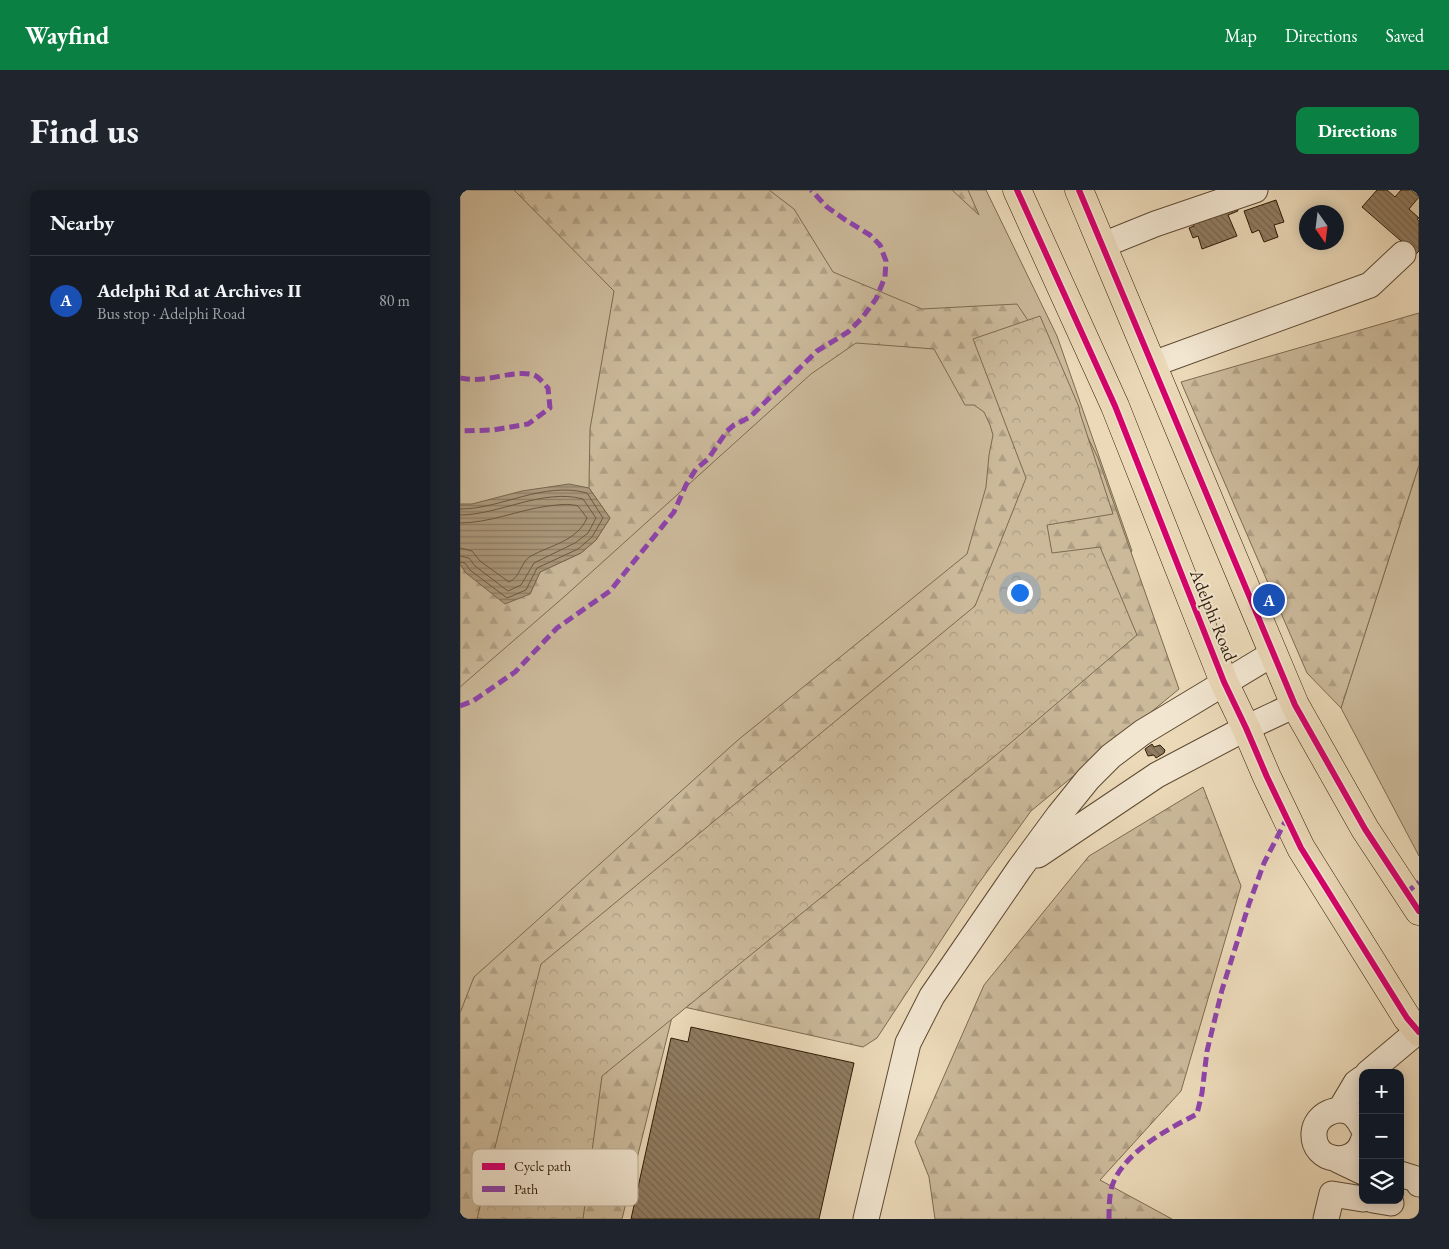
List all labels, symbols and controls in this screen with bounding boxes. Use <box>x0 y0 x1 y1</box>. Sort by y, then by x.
text: Wayfind <box>25 20 109 51</box>
text: Map <box>1225 24 1257 47</box>
text: Directions <box>1285 24 1357 47</box>
text: Saved <box>1385 24 1424 47</box>
button: Directions <box>1296 107 1419 154</box>
text: Find us <box>30 108 139 153</box>
north arrow <box>1299 205 1344 250</box>
text: Nearby <box>50 209 114 236</box>
text: Adelphi Rd at Archives II <box>97 278 301 303</box>
text: A <box>60 290 72 311</box>
text: 80 m <box>379 290 410 311</box>
text: Bus stop · Adelphi Road <box>97 303 245 324</box>
street label: Adelphi Road <box>1185 565 1243 665</box>
your location <box>1007 580 1033 606</box>
pin: A <box>1253 581 1285 619</box>
map controls <box>1359 1069 1404 1204</box>
button: + <box>1359 1069 1404 1114</box>
button: − <box>1359 1114 1404 1159</box>
legend <box>472 1149 638 1206</box>
text: Cycle path <box>514 1157 571 1175</box>
button: layers <box>1359 1159 1404 1204</box>
text: Path <box>514 1180 538 1198</box>

